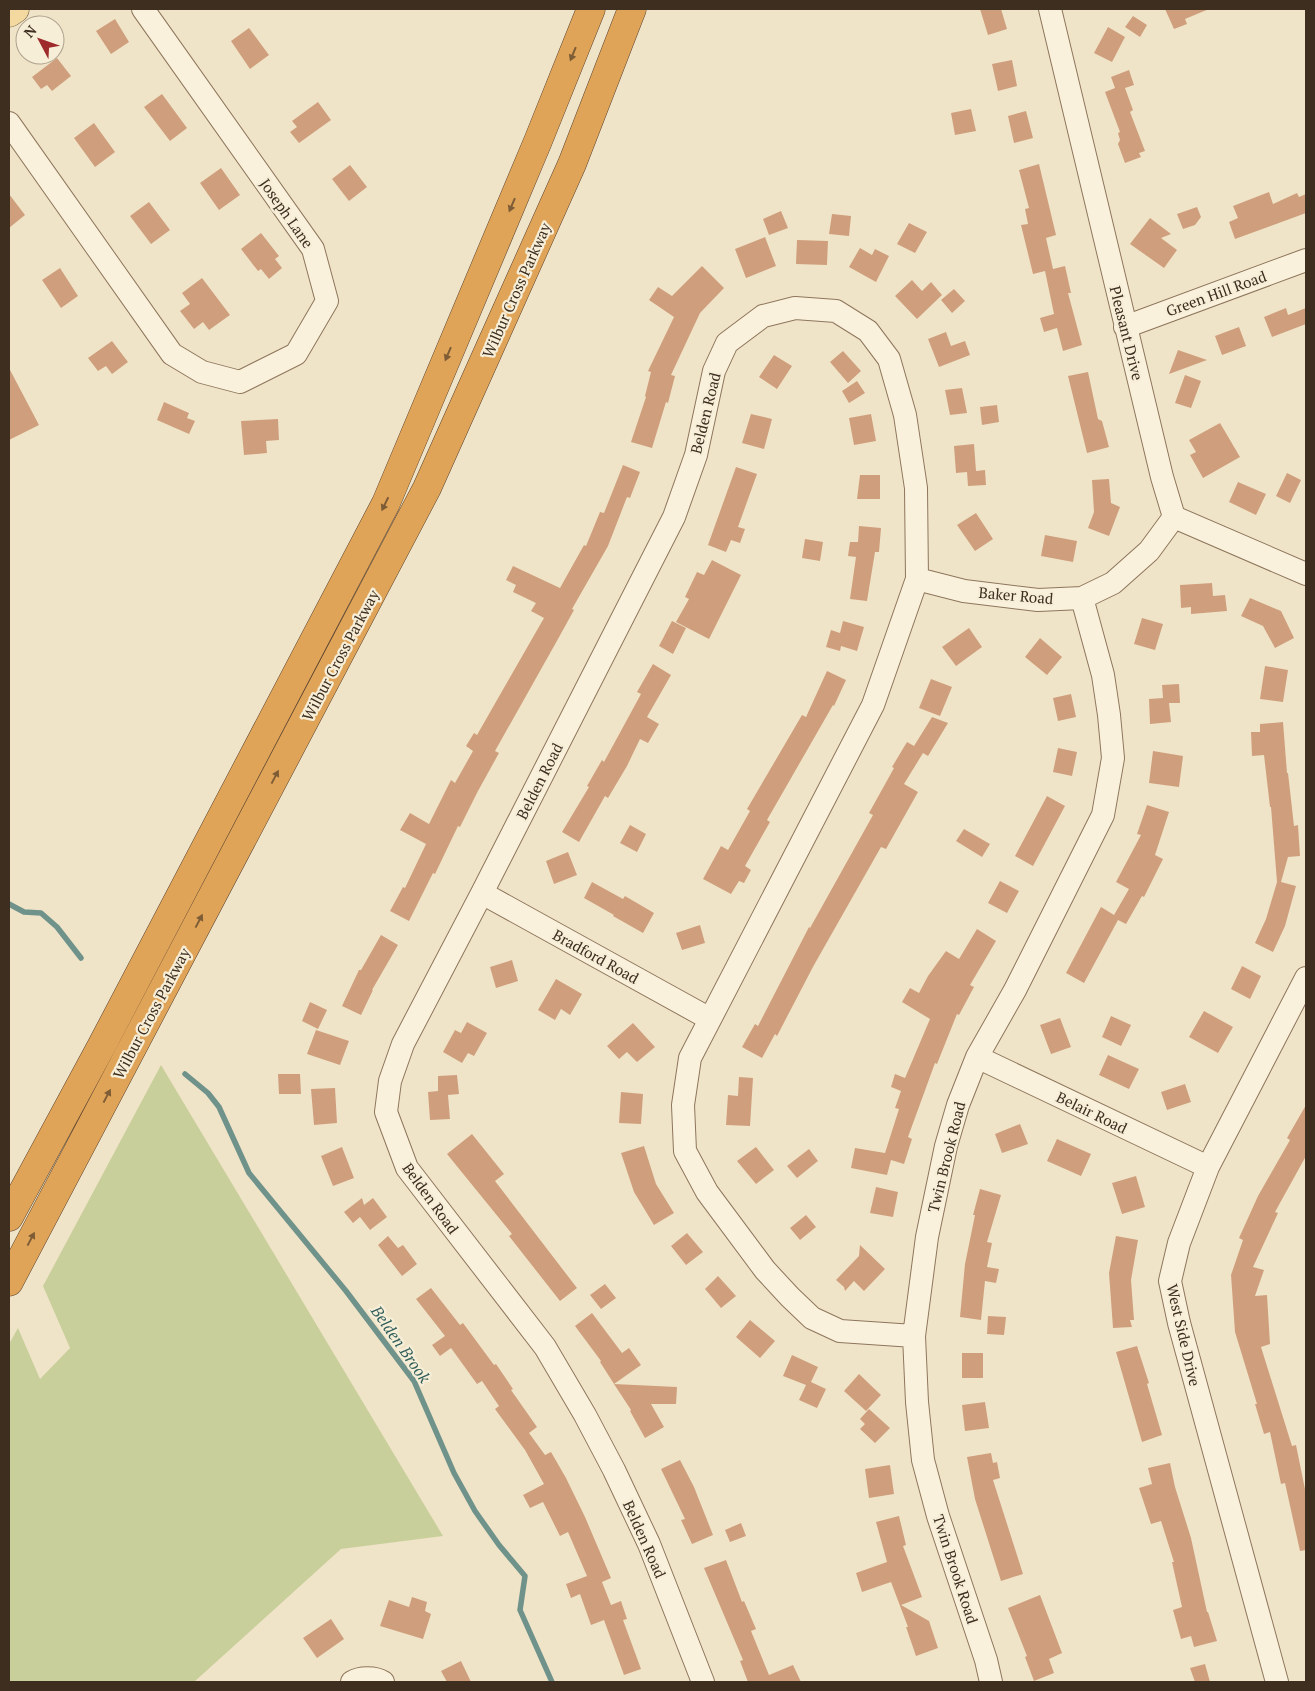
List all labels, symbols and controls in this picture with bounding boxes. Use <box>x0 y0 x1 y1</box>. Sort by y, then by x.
north arrow <box>15 15 65 65</box>
text: N <box>19 21 41 41</box>
one-way arrow <box>568 47 576 61</box>
street label: Joseph Lane <box>256 174 318 252</box>
one-way arrow <box>507 198 515 212</box>
street label: Wilbur Cross Parkway <box>477 219 555 361</box>
street label: Green Hill Road <box>1163 266 1269 320</box>
street label: Pleasant Drive <box>1106 284 1148 382</box>
one-way arrow <box>444 347 452 361</box>
street label: Belden Road <box>685 370 725 456</box>
one-way arrow <box>381 497 389 511</box>
street label: Baker Road <box>978 582 1054 608</box>
street label: Wilbur Cross Parkway <box>297 586 383 724</box>
street label: Belden Road <box>511 739 567 823</box>
one-way arrow <box>271 770 279 784</box>
one-way arrow <box>195 914 203 928</box>
street label: Bradford Road <box>549 924 643 988</box>
street label: Wilbur Cross Parkway <box>108 944 194 1082</box>
street label: Belair Road <box>1053 1086 1131 1138</box>
one-way arrow <box>103 1088 111 1103</box>
street label: Twin Brook Road <box>923 1099 969 1215</box>
street label: Belden Road <box>398 1158 464 1238</box>
one-way arrow <box>27 1233 36 1246</box>
street label: West Side Drive <box>1163 1282 1205 1388</box>
water label: Belden Brook <box>366 1300 436 1387</box>
street label: Belden Road <box>619 1497 671 1581</box>
street label: Twin Brook Road <box>929 1512 983 1626</box>

